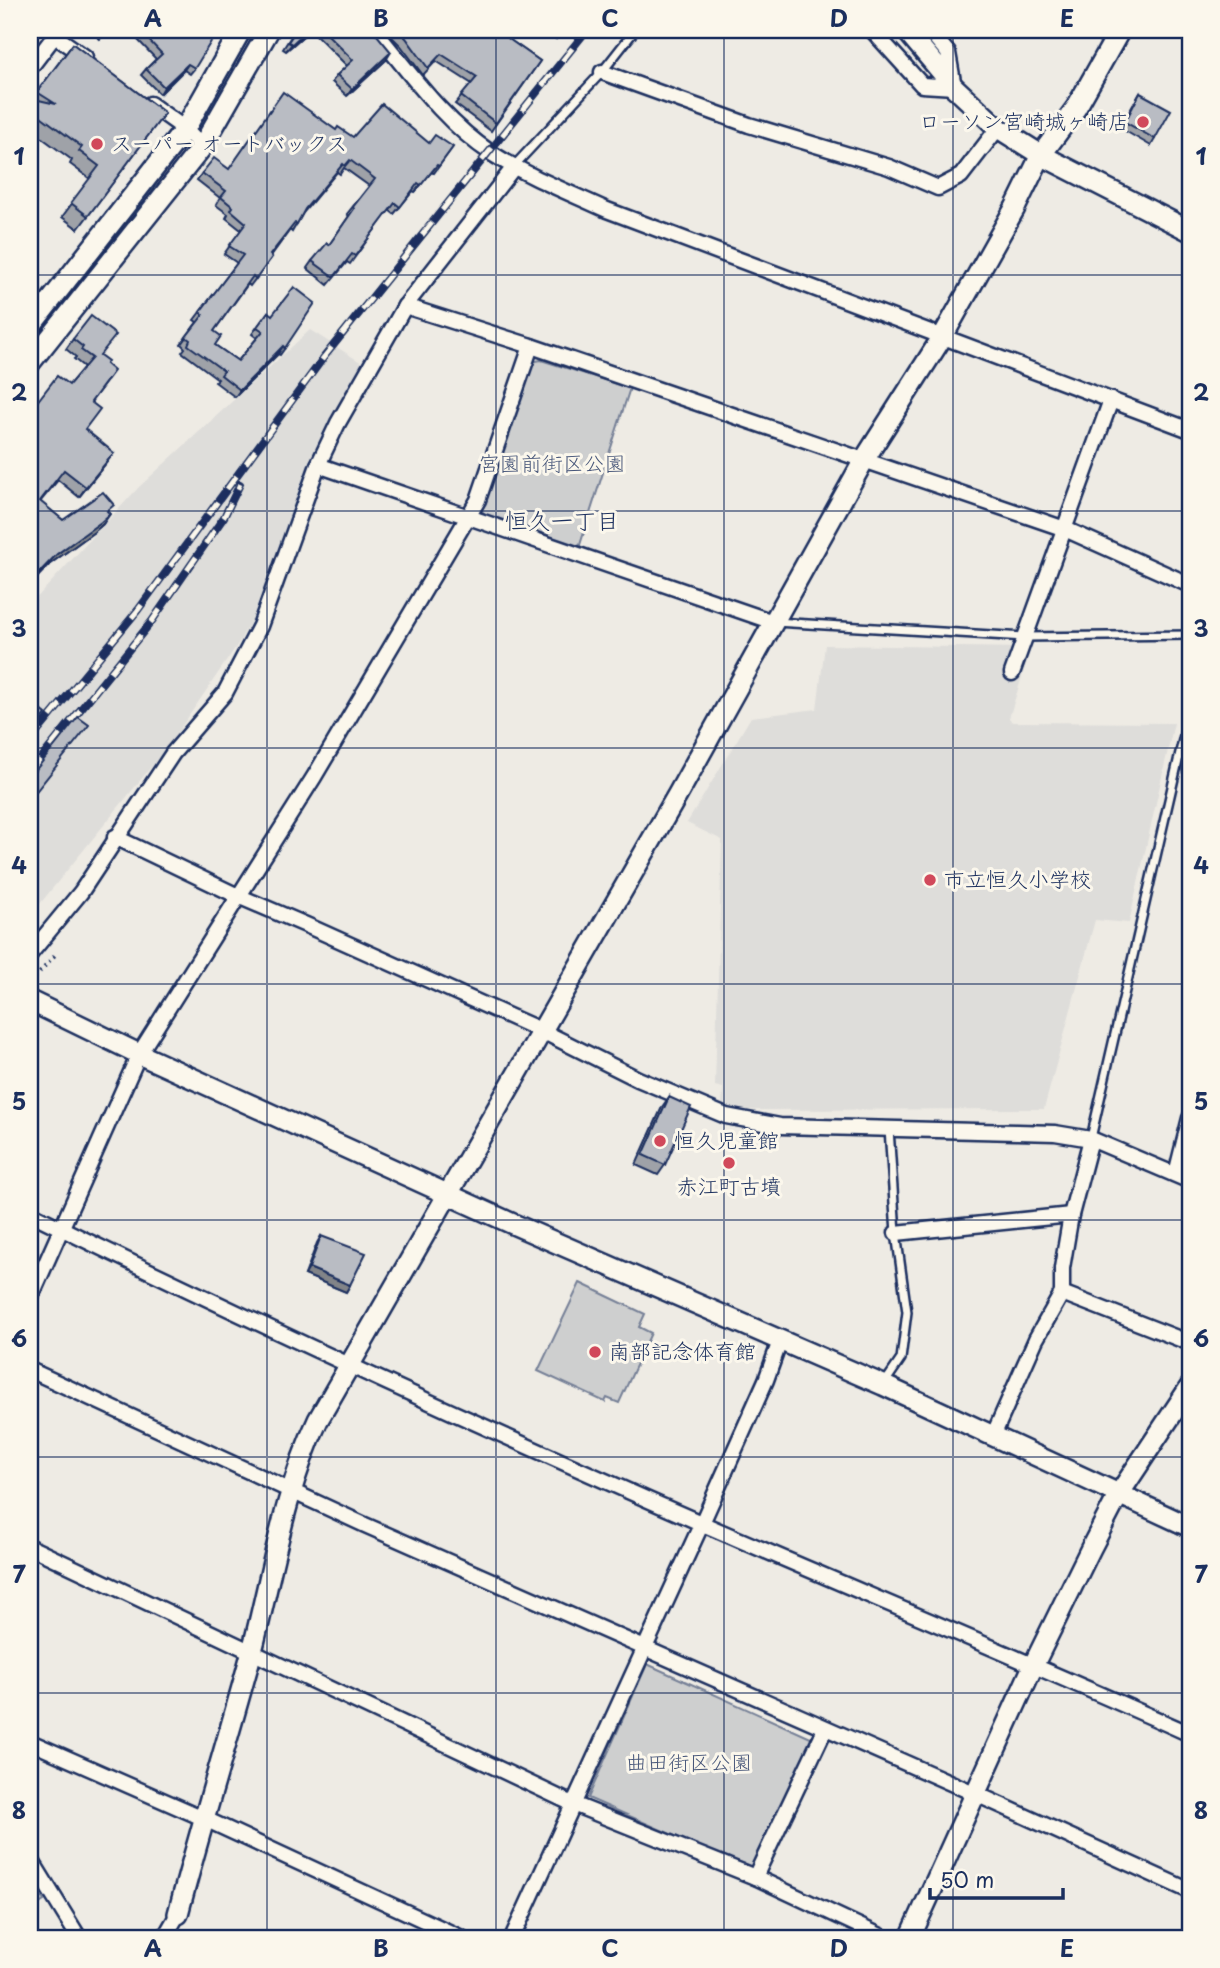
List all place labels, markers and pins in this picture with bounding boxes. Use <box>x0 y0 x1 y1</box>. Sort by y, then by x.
place label: ローソン宮崎城ヶ崎店 <box>919 104 1129 136</box>
marker: ローソン宮崎城ヶ崎店 <box>1135 114 1151 130</box>
place label: スーパー オートバックス <box>111 126 348 158</box>
marker: スーパー オートバックス <box>89 136 105 152</box>
place label: 市立恒久小学校 <box>944 862 1091 894</box>
marker: 市立恒久小学校 <box>922 872 938 888</box>
place label: 恒久児童館 <box>674 1123 779 1155</box>
marker: 恒久児童館 <box>652 1133 668 1149</box>
marker: 赤江町古墳 <box>721 1155 737 1171</box>
place label: 赤江町古墳 <box>677 1169 782 1201</box>
place label: 南部記念体育館 <box>609 1334 756 1366</box>
marker: 南部記念体育館 <box>587 1344 603 1360</box>

